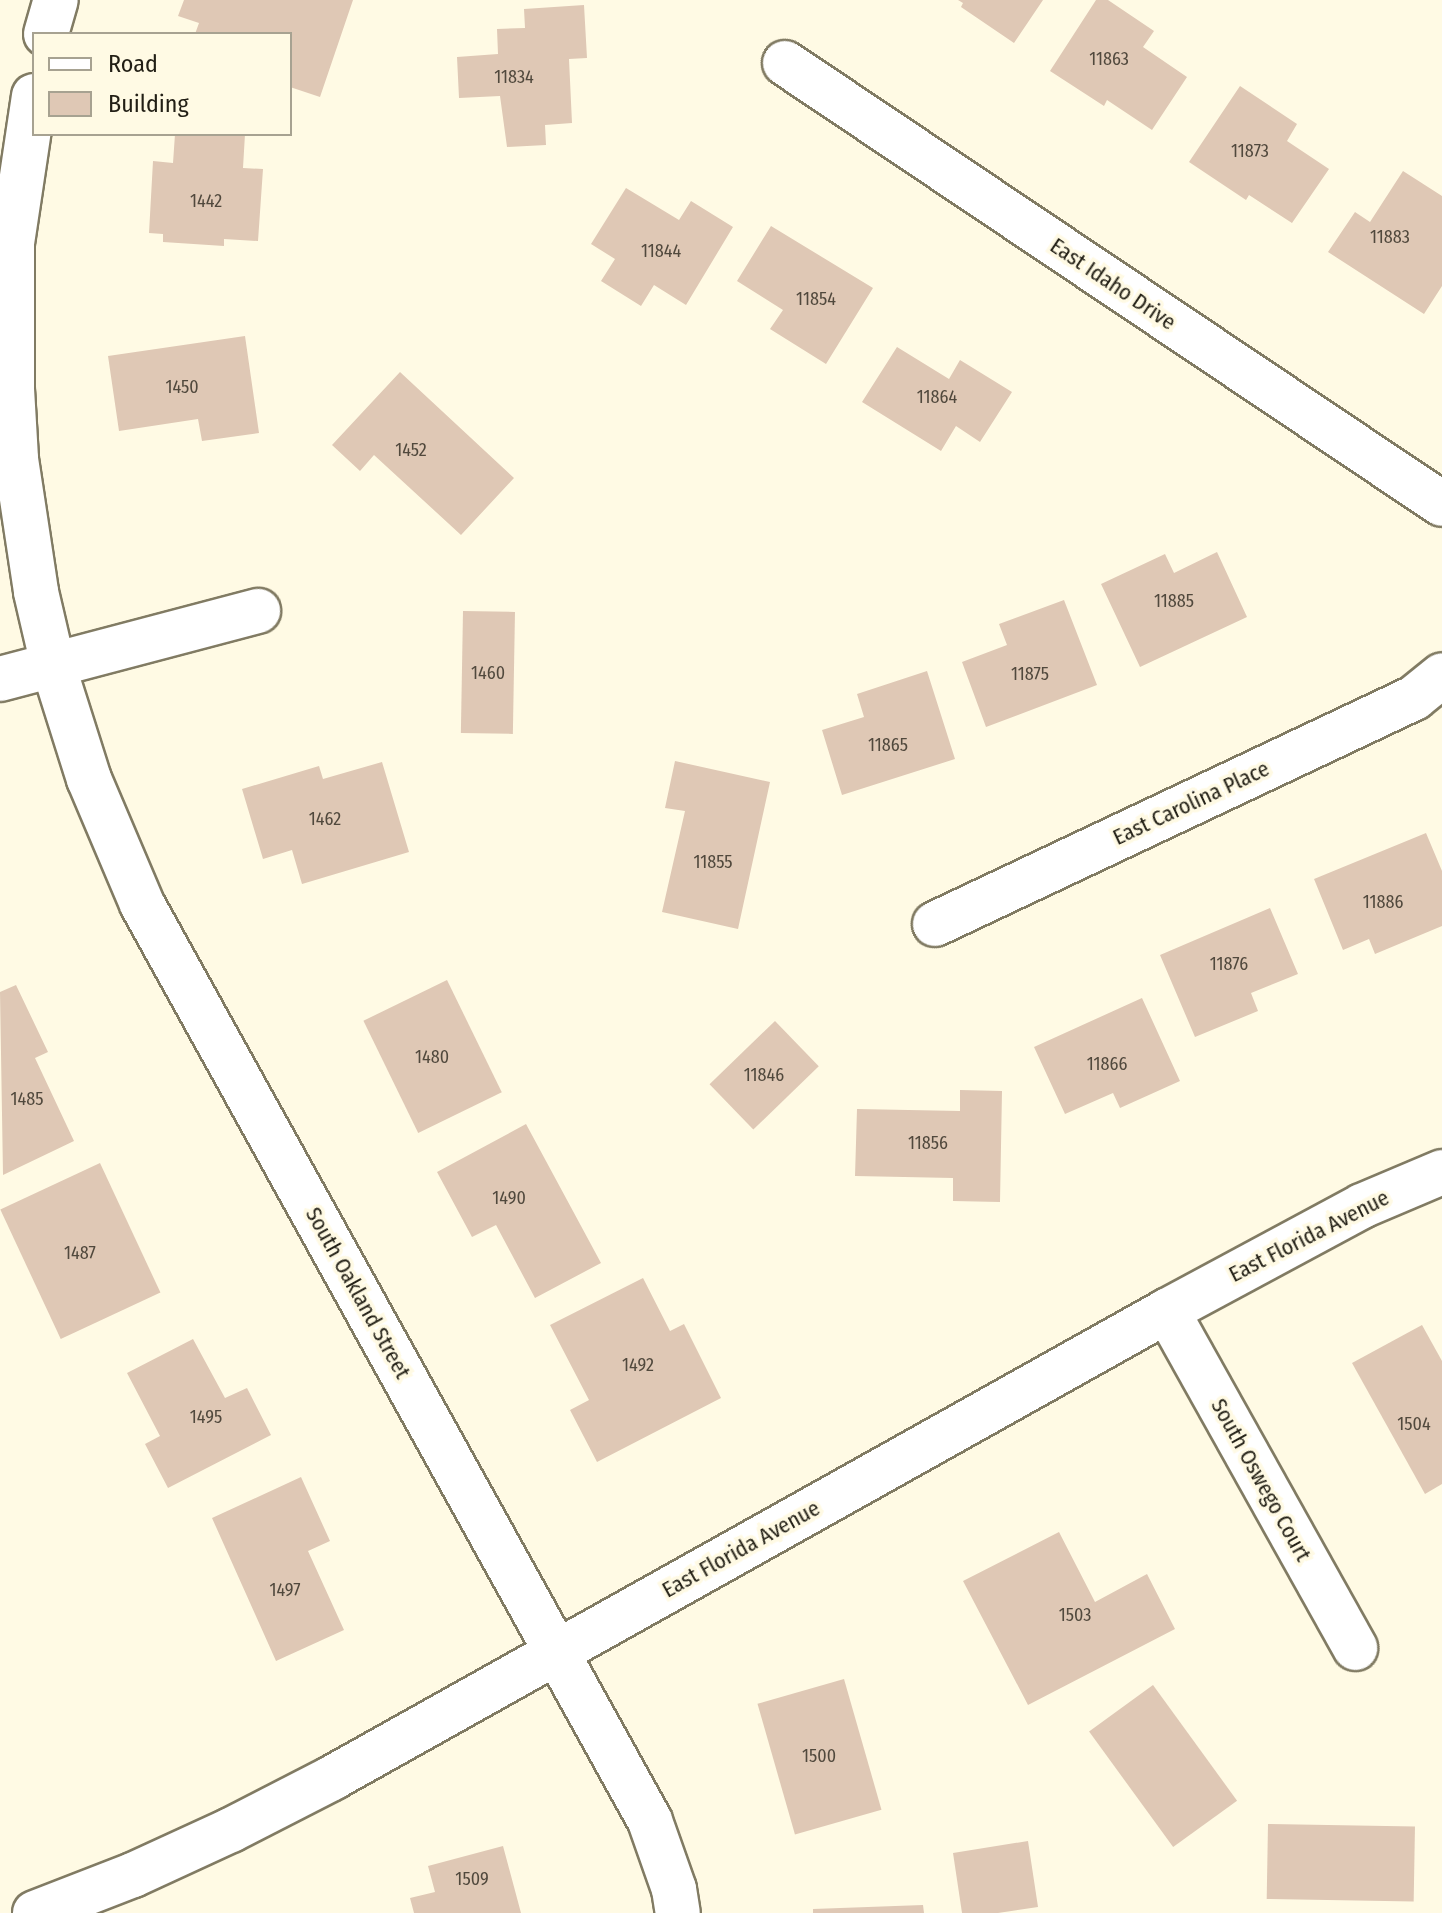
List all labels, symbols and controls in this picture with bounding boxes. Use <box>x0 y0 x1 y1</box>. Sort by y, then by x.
legend <box>32 32 292 136</box>
house number: 11863 <box>1089 48 1129 70</box>
text: Road <box>108 50 158 78</box>
house number: 11834 <box>494 66 534 88</box>
text: Building <box>108 90 189 118</box>
house number: 11873 <box>1231 140 1269 162</box>
house number: 1442 <box>190 190 222 212</box>
house number: 11883 <box>1370 226 1410 248</box>
street label: East Idaho Drive <box>1045 232 1181 336</box>
house number: 11844 <box>641 240 681 262</box>
house number: 11854 <box>796 288 836 310</box>
house number: 1450 <box>165 376 199 398</box>
house number: 11864 <box>917 386 957 408</box>
house number: 1452 <box>395 439 427 461</box>
house number: 11885 <box>1154 590 1194 612</box>
house number: 1460 <box>471 662 505 684</box>
house number: 11875 <box>1011 663 1049 685</box>
house number: 11865 <box>868 734 908 756</box>
street label: East Carolina Place <box>1109 755 1273 851</box>
house number: 1462 <box>309 808 341 830</box>
house number: 11855 <box>693 851 733 873</box>
house number: 11886 <box>1363 891 1403 913</box>
house number: 11876 <box>1210 953 1248 975</box>
house number: 1480 <box>415 1046 449 1068</box>
house number: 11866 <box>1087 1053 1127 1075</box>
house number: 11846 <box>744 1064 784 1086</box>
house number: 1485 <box>11 1088 43 1110</box>
house number: 11856 <box>908 1132 948 1154</box>
street label: East Florida Avenue <box>1225 1184 1393 1288</box>
house number: 1490 <box>492 1187 526 1209</box>
street label: South Oakland Street <box>300 1203 416 1383</box>
house number: 1487 <box>64 1242 96 1264</box>
house number: 1492 <box>622 1354 654 1376</box>
street label: South Oswego Court <box>1205 1394 1317 1566</box>
house number: 1495 <box>190 1406 222 1428</box>
house number: 1504 <box>1397 1413 1431 1435</box>
street label: East Florida Avenue <box>658 1495 824 1603</box>
house number: 1497 <box>269 1579 301 1601</box>
house number: 1503 <box>1059 1604 1091 1626</box>
house number: 1500 <box>802 1745 836 1767</box>
house number: 1509 <box>455 1868 489 1890</box>

